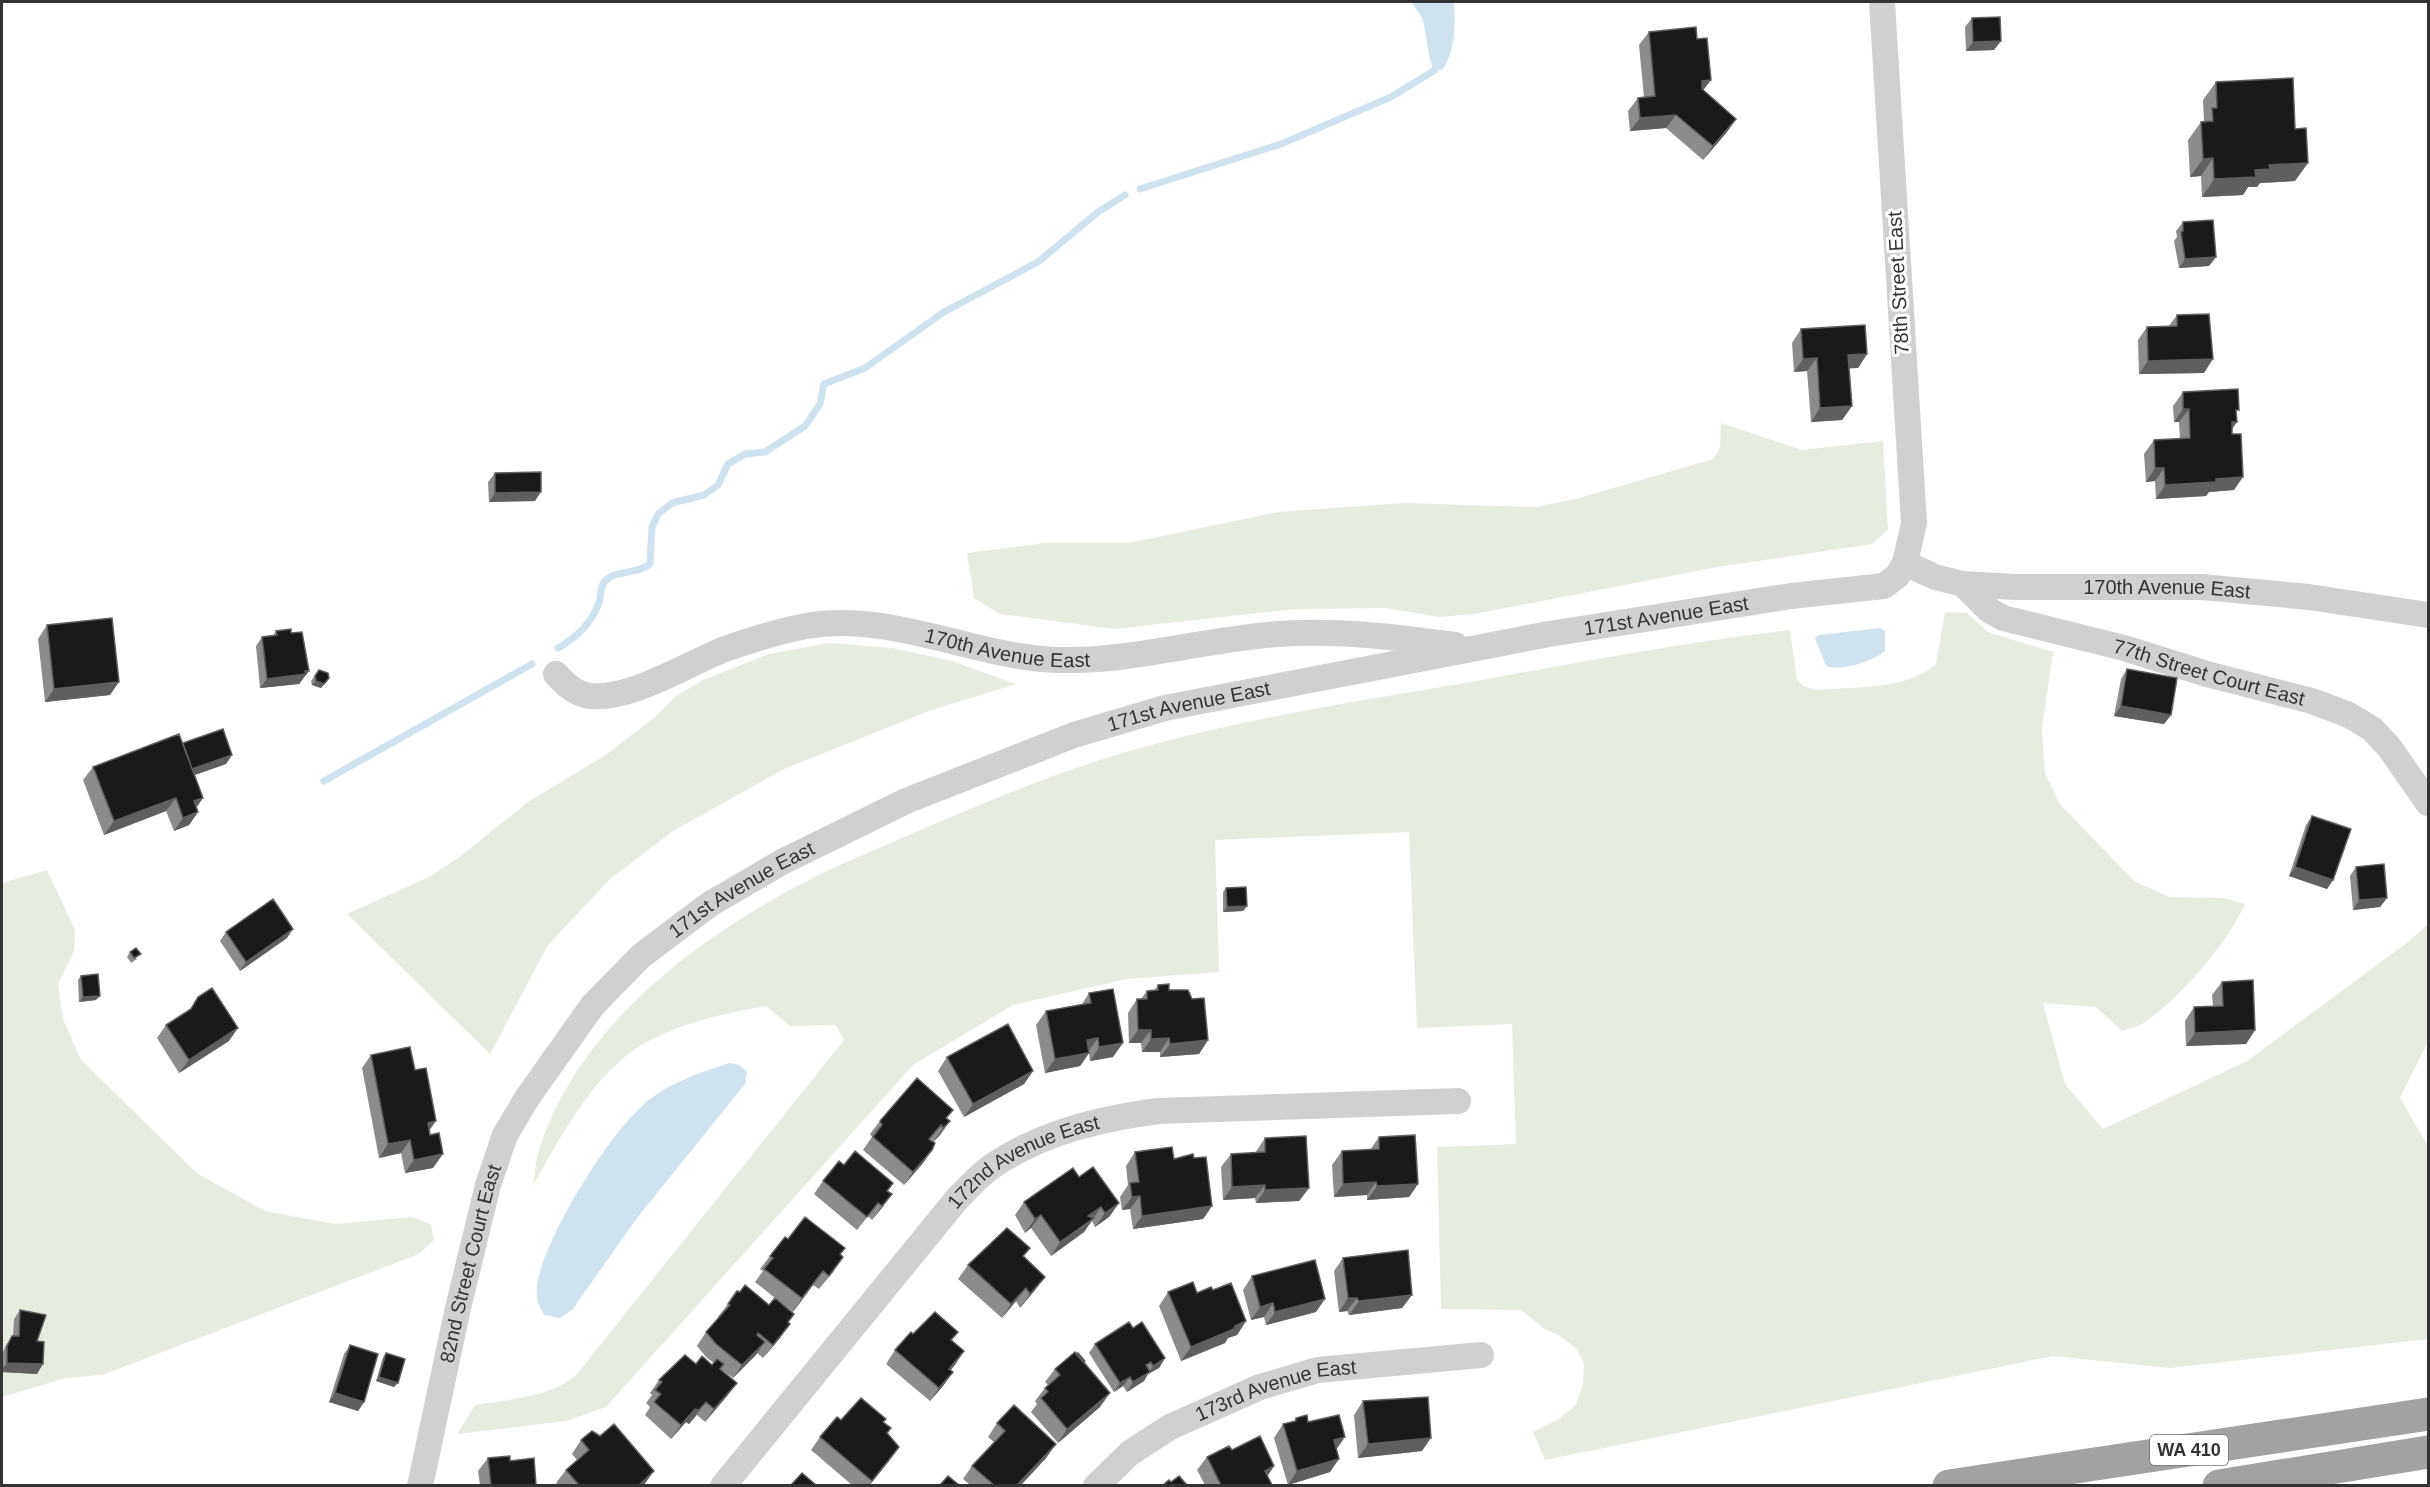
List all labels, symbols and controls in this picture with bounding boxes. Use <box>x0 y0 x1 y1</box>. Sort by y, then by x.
street label: 78th Street East <box>1883 210 1913 355</box>
street label: 170th Avenue East <box>2083 576 2252 603</box>
street label: 171st Avenue East <box>1582 592 1750 639</box>
street label: 170th Avenue East <box>923 624 1091 671</box>
street label: 77th Street Court East <box>2111 635 2307 710</box>
street label: 171st Avenue East <box>1105 677 1272 736</box>
street label: 171st Avenue East <box>664 837 818 942</box>
street label: 172nd Avenue East <box>943 1111 1102 1213</box>
street label: 82nd Street Court East <box>436 1161 505 1365</box>
street label: 173rd Avenue East <box>1192 1355 1358 1425</box>
road number: WA 410 <box>2150 1435 2228 1465</box>

